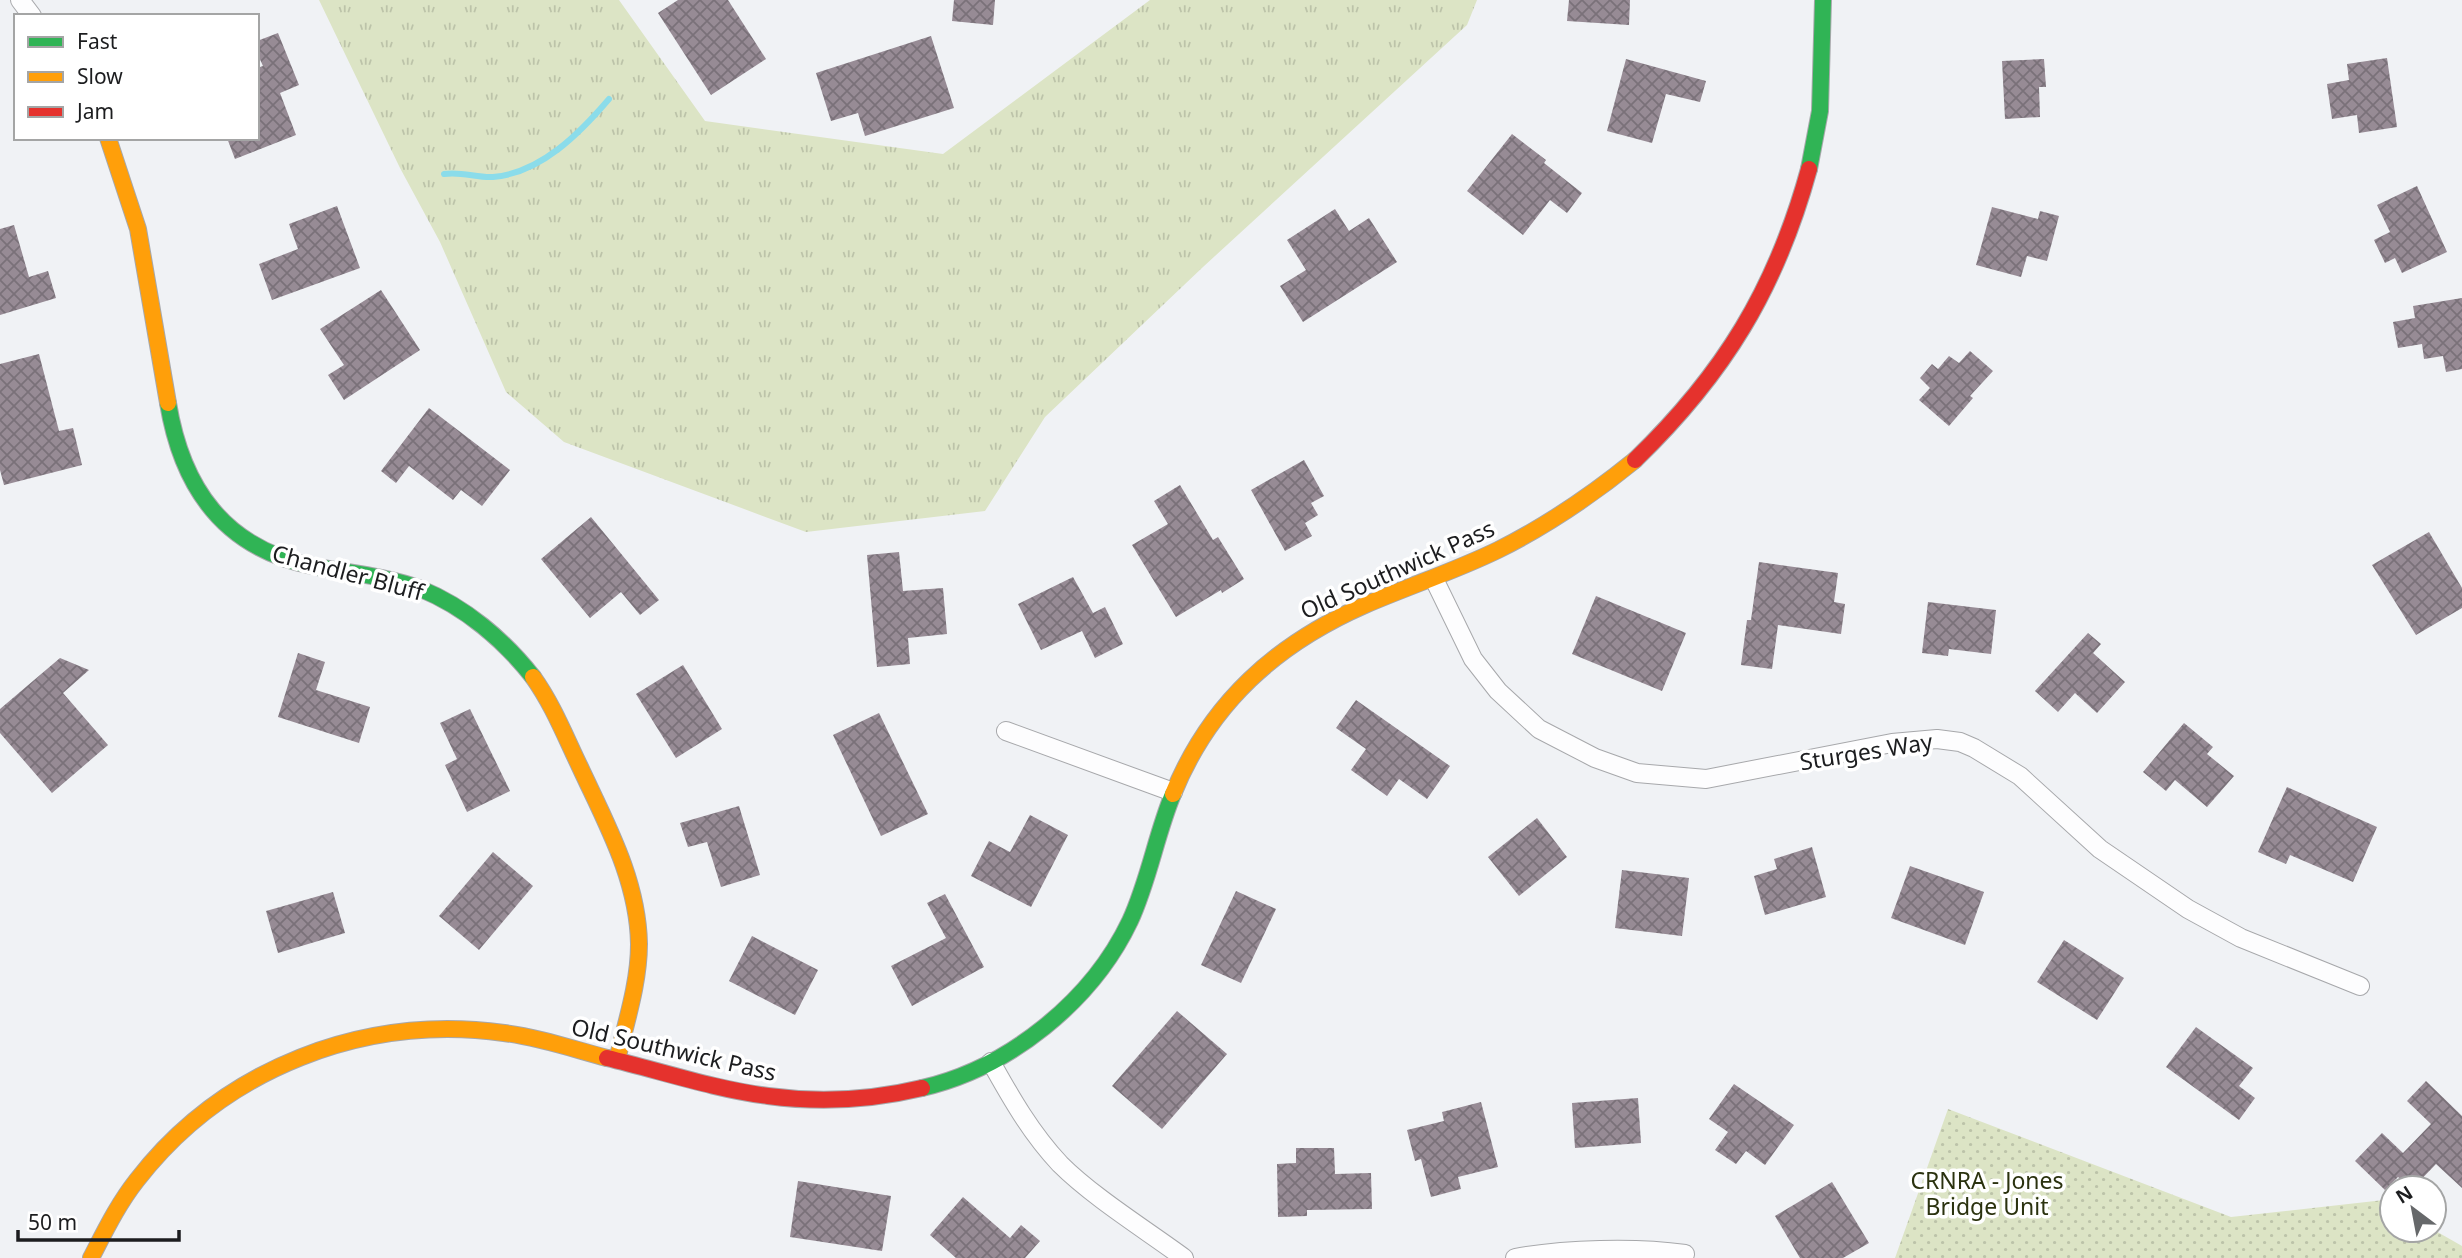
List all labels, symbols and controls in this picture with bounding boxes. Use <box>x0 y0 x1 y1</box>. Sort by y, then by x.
legend <box>14 14 259 140</box>
text: Fast <box>77 27 118 55</box>
text: Slow <box>77 62 123 90</box>
text: Jam <box>75 97 114 125</box>
street label: Old Southwick Pass <box>1295 512 1499 626</box>
street label: Chandler Bluff <box>269 536 428 608</box>
street label: Sturges Way <box>1797 725 1935 777</box>
street label: Old Southwick Pass <box>568 1010 780 1088</box>
park label: CRNRA - Jones Bridge Unit <box>1910 1164 2064 1222</box>
north arrow <box>2378 1174 2448 1244</box>
text: N <box>2391 1179 2417 1210</box>
scale bar <box>18 1198 178 1242</box>
text: 50 m <box>28 1208 77 1236</box>

